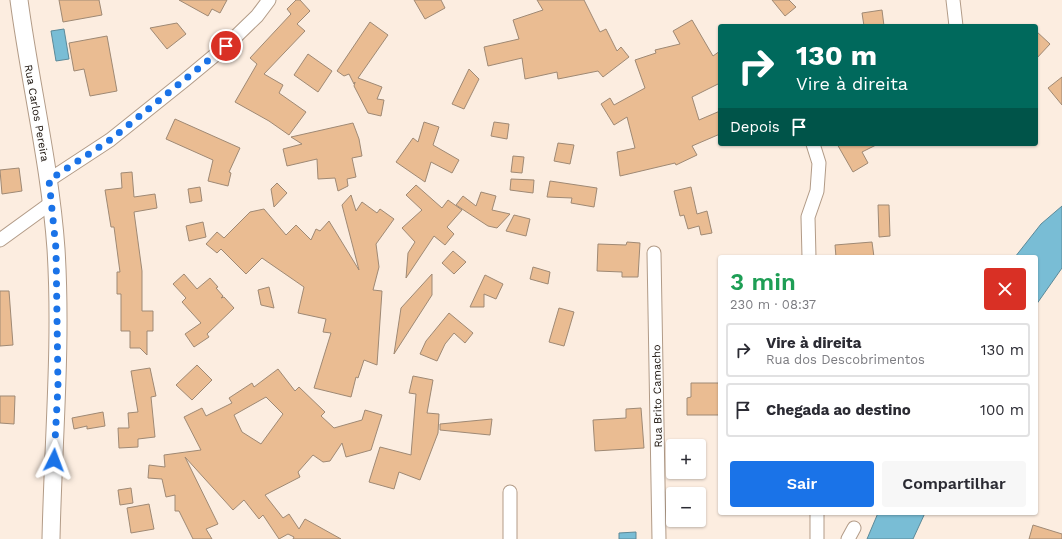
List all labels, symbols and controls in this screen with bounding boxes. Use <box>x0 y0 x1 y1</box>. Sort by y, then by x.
pin <box>209 29 243 63</box>
icon: arrive <box>215 35 237 57</box>
text: 130 m <box>796 39 877 72</box>
icon: right <box>730 40 782 92</box>
street label: Rua Carlos Pereira <box>22 63 51 163</box>
text: Vire à direita <box>796 73 908 94</box>
icon: arrive <box>788 116 810 138</box>
text: Depois <box>730 118 780 136</box>
text: 3 min <box>730 268 796 296</box>
button: close <box>984 268 1026 310</box>
text: 230 m · 08:37 <box>730 297 816 312</box>
text: Vire à direita <box>766 334 861 352</box>
icon: right <box>732 339 754 361</box>
text: 130 m <box>981 341 1024 359</box>
street label: Rua Brito Camacho <box>650 344 665 448</box>
text: Rua dos Descobrimentos <box>766 352 925 367</box>
icon: arrive <box>732 399 754 421</box>
text: Chegada ao destino <box>766 401 911 419</box>
text: 100 m <box>980 401 1024 419</box>
position arrow <box>33 439 75 481</box>
map controls <box>666 439 706 527</box>
button: + <box>666 439 706 479</box>
button: Sair <box>730 461 874 507</box>
button: Compartilhar <box>882 461 1026 507</box>
button: − <box>666 487 706 527</box>

